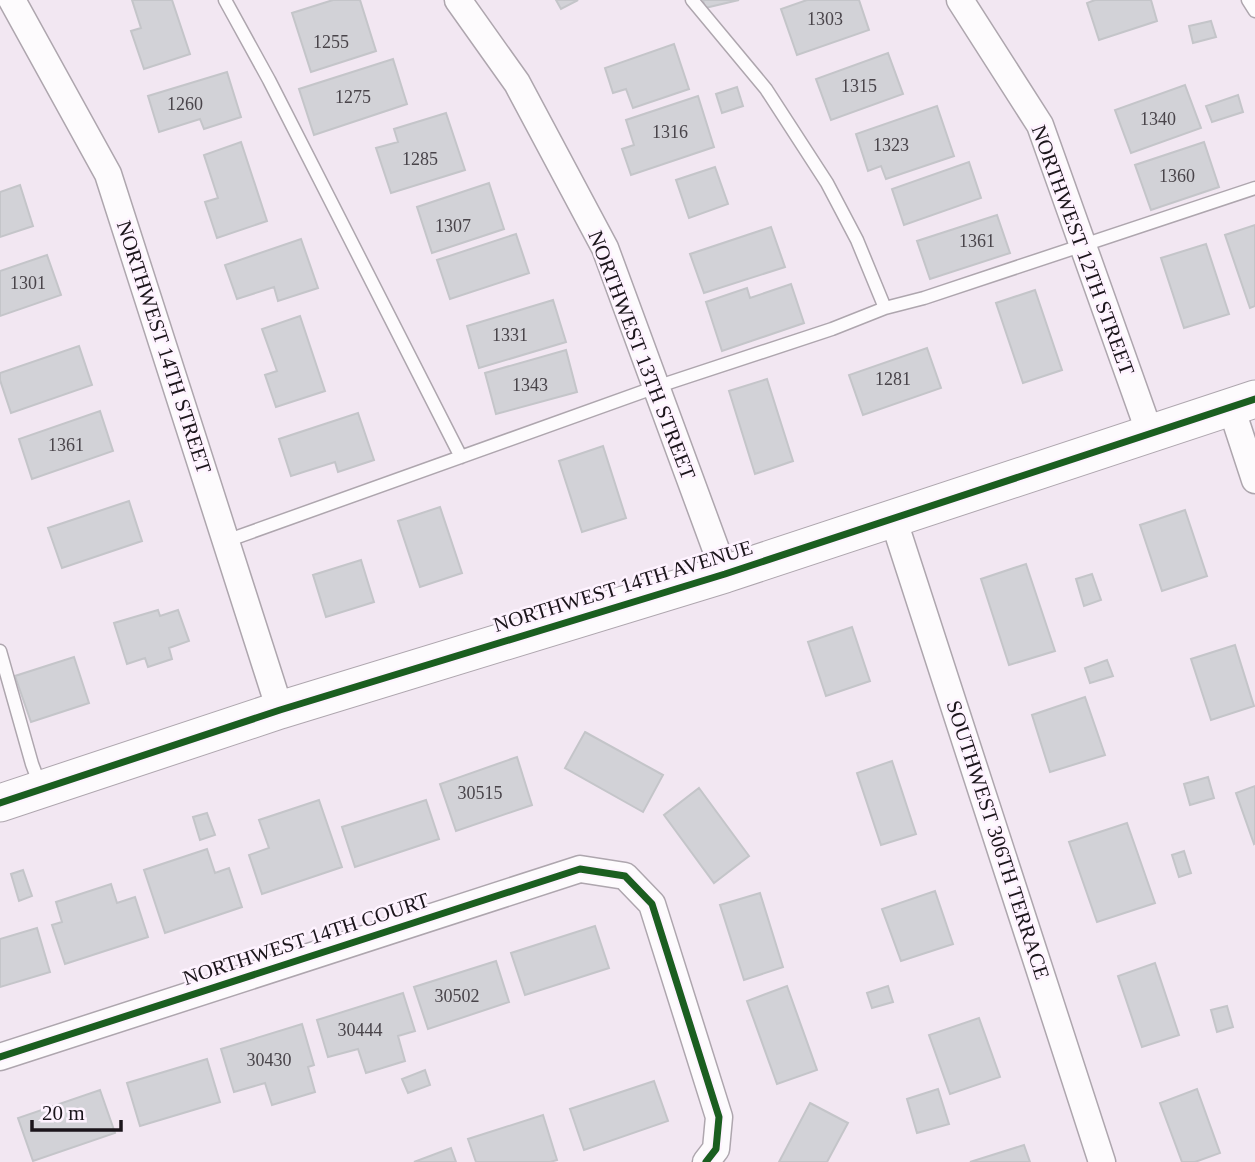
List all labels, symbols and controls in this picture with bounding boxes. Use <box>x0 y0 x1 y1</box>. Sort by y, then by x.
house number: 1303 <box>807 9 843 29</box>
house number: 1255 <box>313 32 349 52</box>
house number: 1315 <box>841 76 877 96</box>
house number: 1275 <box>335 87 371 107</box>
house number: 1260 <box>167 94 203 114</box>
house number: 1340 <box>1140 109 1176 129</box>
house number: 1316 <box>652 122 688 142</box>
street label: NORTHWEST 12TH STREET <box>1027 122 1140 378</box>
house number: 1323 <box>873 135 909 155</box>
house number: 1285 <box>402 149 438 169</box>
house number: 1360 <box>1159 166 1195 186</box>
house number: 1307 <box>435 216 471 236</box>
street label: NORTHWEST 14TH STREET <box>112 218 216 477</box>
street label: NORTHWEST 13TH STREET <box>583 227 701 483</box>
house number: 1361 <box>959 231 995 251</box>
house number: 1301 <box>10 273 46 293</box>
house number: 1331 <box>492 325 528 345</box>
house number: 1281 <box>875 369 911 389</box>
house number: 1343 <box>512 375 548 395</box>
house number: 1361 <box>48 435 84 455</box>
street label: NORTHWEST 14TH AVENUE <box>490 535 756 637</box>
street label: SOUTHWEST 306TH TERRACE <box>941 697 1055 983</box>
house number: 30515 <box>458 783 503 803</box>
street label: NORTHWEST 14TH COURT <box>180 888 432 990</box>
house number: 30502 <box>435 986 480 1006</box>
house number: 30444 <box>338 1020 383 1040</box>
house number: 30430 <box>247 1050 292 1070</box>
scale bar <box>32 1088 121 1132</box>
text: 20 m <box>42 1101 85 1125</box>

